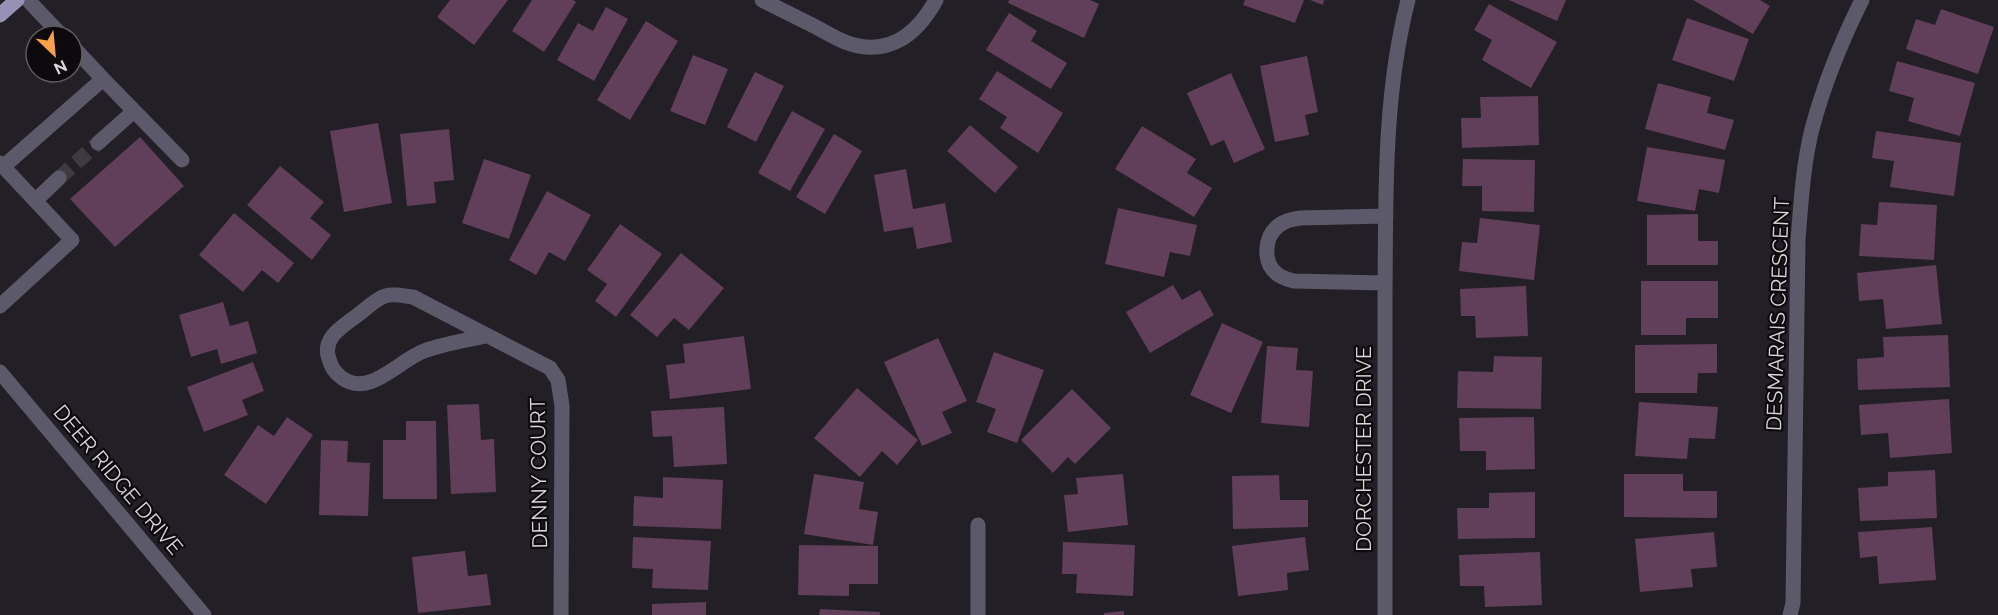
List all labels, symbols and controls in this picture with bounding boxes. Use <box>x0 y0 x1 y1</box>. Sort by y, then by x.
north arrow <box>24 24 84 84</box>
text: N <box>51 56 70 78</box>
street label: DESMARAIS CRESCENT <box>1761 196 1794 431</box>
street label: DORCHESTER DRIVE <box>1351 346 1376 552</box>
street label: DENNY COURT <box>525 397 552 549</box>
street label: DEER RIDGE DRIVE <box>48 400 188 560</box>

